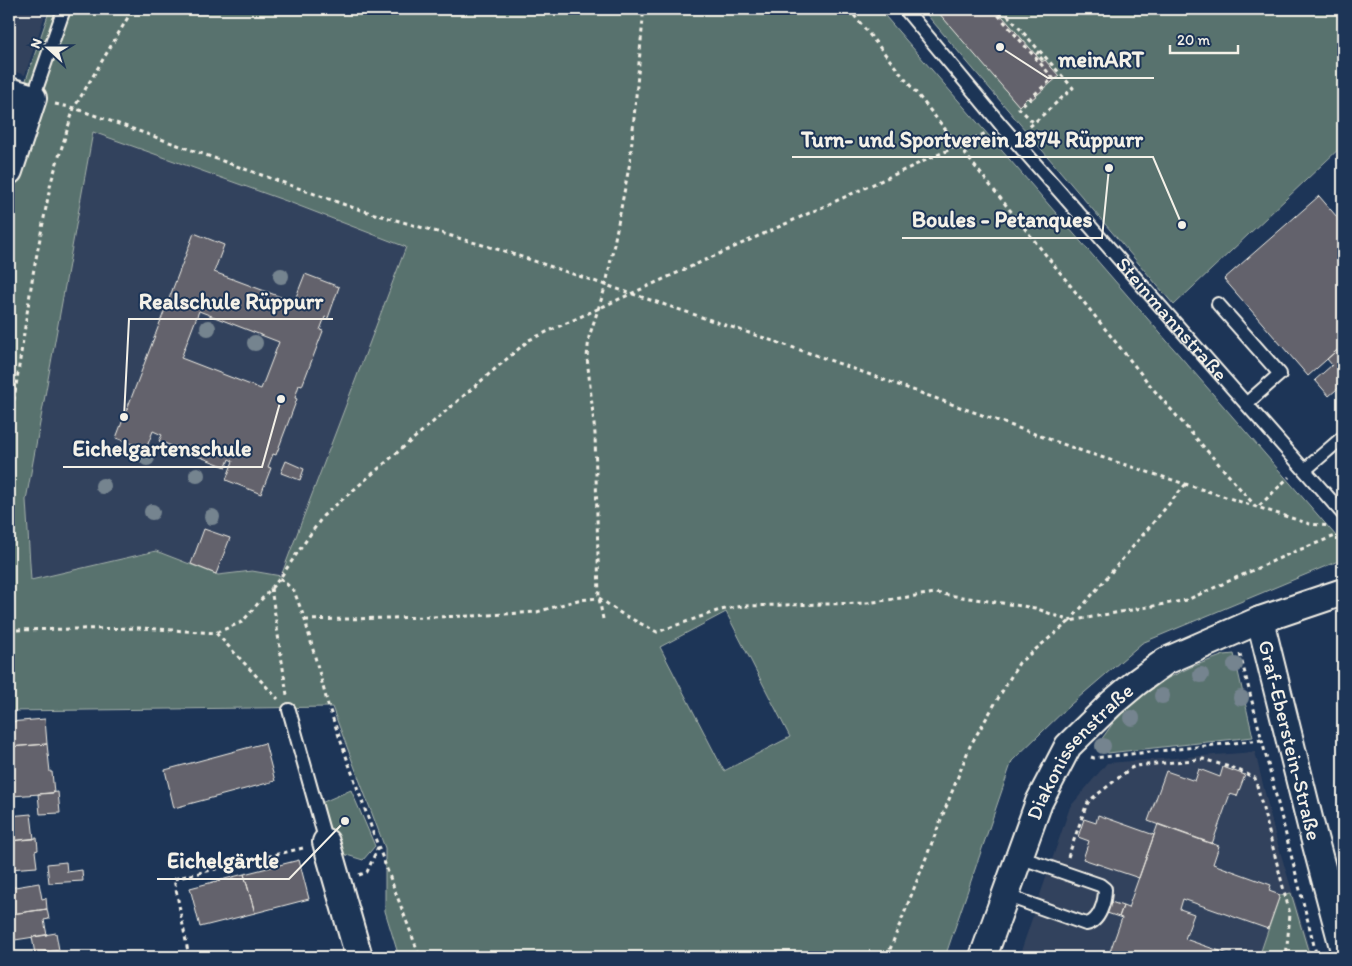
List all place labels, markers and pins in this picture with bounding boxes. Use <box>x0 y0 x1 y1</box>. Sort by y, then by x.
callout: meinART <box>1048 41 1154 78</box>
callout: Turn- und Sportverein 1874 Rüppurr <box>792 120 1153 157</box>
callout: Boules - Petanques <box>902 201 1102 238</box>
callout: Realschule Rüppurr <box>129 282 333 319</box>
callout: Eichelgartenschule <box>63 430 262 467</box>
callout: Eichelgärtle <box>157 842 289 879</box>

